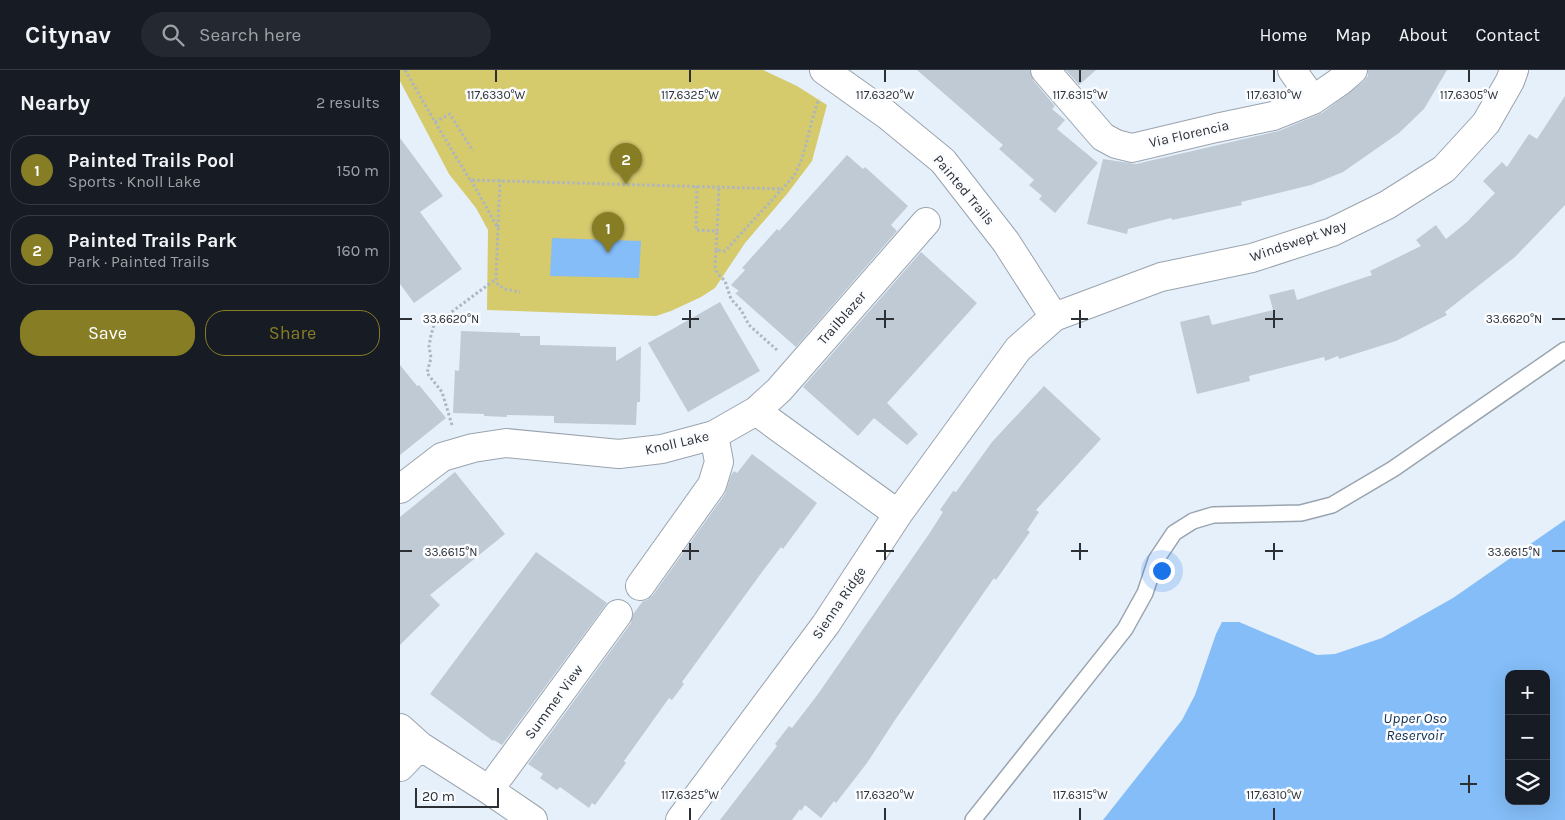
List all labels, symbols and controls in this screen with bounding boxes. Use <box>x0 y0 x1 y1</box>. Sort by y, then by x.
search box <box>141 12 491 57</box>
text: Citynav <box>25 21 111 49</box>
icon: search <box>159 21 187 49</box>
text: Search here <box>199 24 301 46</box>
text: Home <box>1259 24 1307 46</box>
text: Map <box>1335 24 1371 46</box>
text: About <box>1399 24 1448 46</box>
text: Contact <box>1476 24 1540 46</box>
text: 117.6330°W <box>467 88 526 102</box>
text: 117.6325°W <box>661 88 719 102</box>
text: 117.6320°W <box>856 88 915 102</box>
text: 117.6315°W <box>1052 88 1108 102</box>
text: 117.6310°W <box>1246 88 1302 102</box>
text: 117.6305°W <box>1440 88 1498 102</box>
text: Nearby <box>20 91 90 115</box>
text: 2 results <box>316 93 380 112</box>
street label: Via Florencia <box>1147 117 1231 151</box>
pin: 2 <box>610 143 642 184</box>
text: Painted Trails Pool <box>68 150 234 172</box>
street label: Painted Trails <box>930 151 998 229</box>
text: 1 <box>34 161 40 180</box>
text: 150 m <box>336 161 379 180</box>
text: Sports · Knoll Lake <box>68 172 201 191</box>
pin: 1 <box>592 212 624 253</box>
street label: Windswept Way <box>1247 216 1349 266</box>
text: Painted Trails Park <box>68 230 237 252</box>
text: 2 <box>32 241 42 260</box>
text: 160 m <box>336 241 379 260</box>
text: Park · Painted Trails <box>68 252 210 271</box>
street label: Trailblazer <box>814 287 871 348</box>
button: Save <box>20 310 195 356</box>
button: Share <box>205 310 380 356</box>
text: 33.6620°N <box>423 312 479 326</box>
text: 33.6620°N <box>1486 312 1542 326</box>
street label: Knoll Lake <box>643 427 711 459</box>
text: 33.6615°N <box>424 545 478 559</box>
text: 33.6615°N <box>1487 545 1541 559</box>
your location <box>1149 558 1175 584</box>
street label: Sienna Ridge <box>808 563 870 643</box>
street label: Summer View <box>521 661 587 743</box>
map controls <box>1505 670 1550 805</box>
button: + <box>1505 670 1550 715</box>
water label: Upper Oso Reservoir <box>1383 709 1447 744</box>
button: − <box>1505 715 1550 760</box>
button: layers <box>1505 760 1550 805</box>
scale bar <box>415 785 499 808</box>
text: 20 m <box>422 788 455 805</box>
text: 117.6325°W <box>661 788 719 802</box>
text: 117.6320°W <box>856 788 915 802</box>
text: 117.6315°W <box>1052 788 1108 802</box>
text: 117.6310°W <box>1246 788 1302 802</box>

